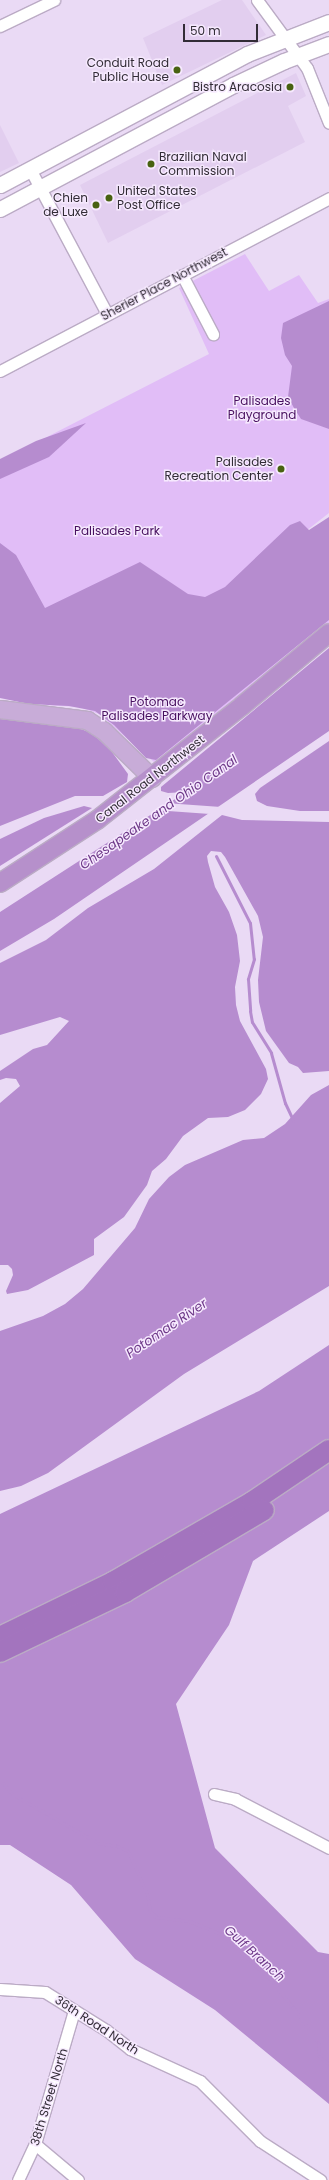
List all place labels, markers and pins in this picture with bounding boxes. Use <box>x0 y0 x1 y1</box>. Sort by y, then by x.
place label: Conduit Road Public House <box>87 56 169 84</box>
marker: Conduit Road Public House <box>172 65 182 75</box>
place label: Bistro Aracosia <box>193 80 282 94</box>
marker: Bistro Aracosia <box>285 82 295 92</box>
place label: Brazilian Naval Commission <box>159 150 247 178</box>
marker: Brazilian Naval Commission <box>146 159 156 169</box>
place label: United States Post Office <box>117 184 196 212</box>
place label: Chien de Luxe <box>43 191 88 219</box>
marker: United States Post Office <box>104 193 114 203</box>
marker: Chien de Luxe <box>91 200 101 210</box>
place label: Palisades Recreation Center <box>164 455 273 483</box>
marker: Palisades Recreation Center <box>276 464 286 474</box>

